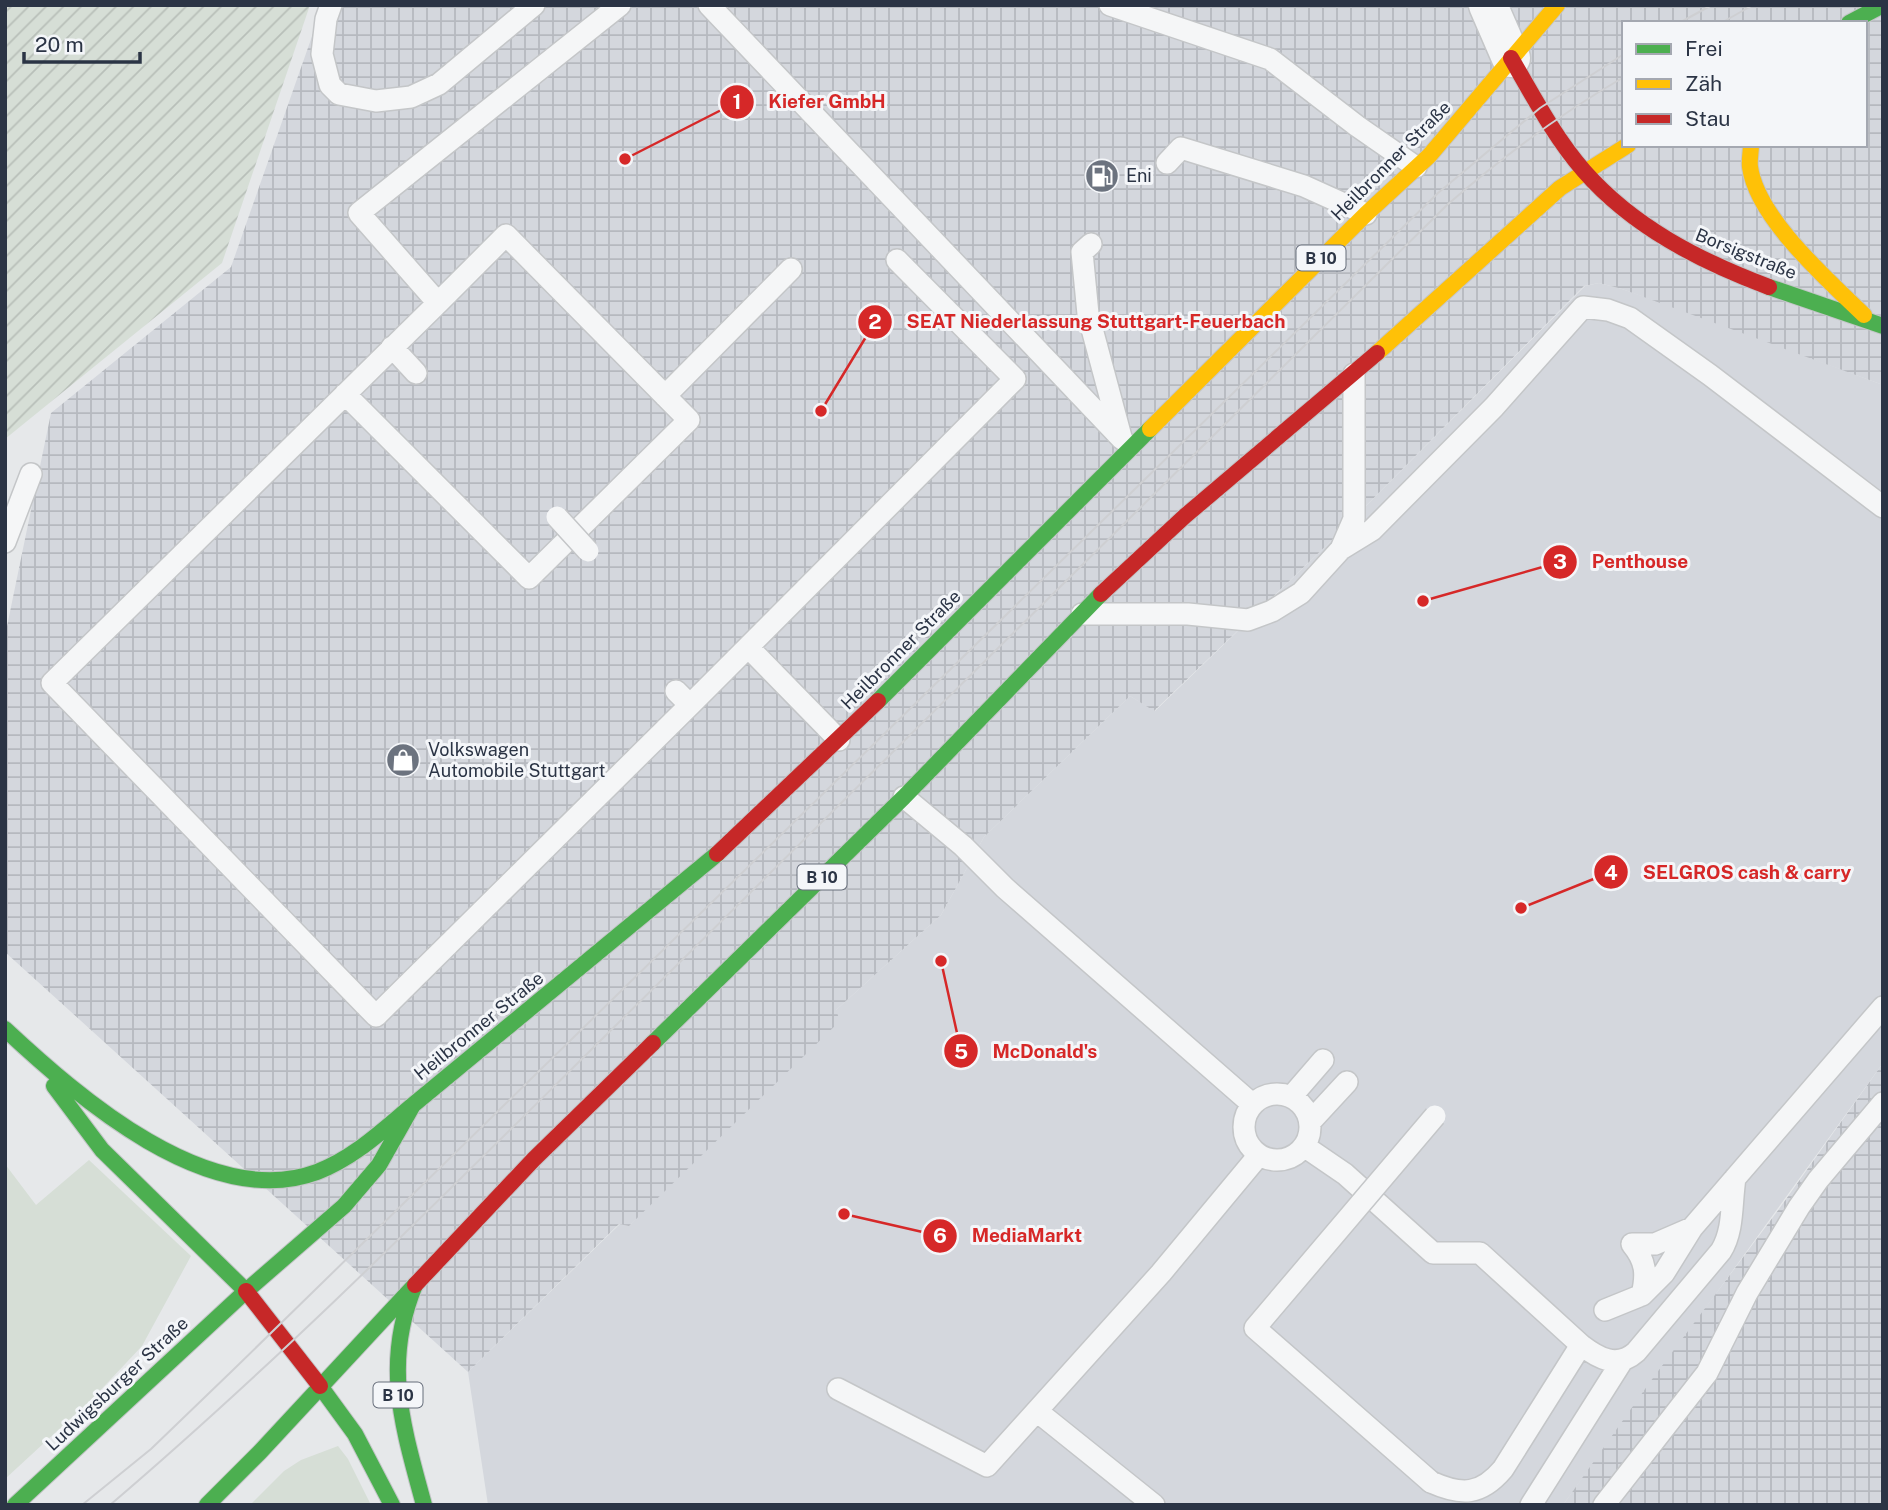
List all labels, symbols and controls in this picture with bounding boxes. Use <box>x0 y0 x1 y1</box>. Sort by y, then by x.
scale bar <box>24 21 140 65</box>
legend <box>1622 21 1867 147</box>
text: 20 m <box>35 32 84 57</box>
text: Frei <box>1685 36 1723 61</box>
text: Zäh <box>1685 71 1722 96</box>
callout: Kiefer GmbH <box>719 82 899 122</box>
text: 1 <box>733 89 742 114</box>
text: Kiefer GmbH <box>768 90 886 112</box>
street label: Heilbronner Straße <box>1327 97 1455 225</box>
text: Stau <box>1685 106 1731 131</box>
fuel station icon: Eni <box>1083 157 1121 195</box>
place label: Eni <box>1126 165 1152 186</box>
street label: Borsigstraße <box>1693 224 1800 283</box>
road number: B 10 <box>1296 246 1346 270</box>
callout: SEAT Niederlassung Stuttgart-Feuerbach <box>857 302 1299 342</box>
text: 2 <box>868 309 882 334</box>
text: SEAT Niederlassung Stuttgart-Feuerbach <box>907 310 1285 332</box>
callout: Penthouse <box>1542 542 1702 582</box>
text: 3 <box>1553 549 1567 574</box>
text: Penthouse <box>1592 550 1688 572</box>
street label: Heilbronner Straße <box>837 586 965 714</box>
place label: Volkswagen Automobile Stuttgart <box>428 739 606 781</box>
shop icon: Volkswagen Automobile Stuttgart <box>384 741 422 779</box>
callout: SELGROS cash & carry <box>1594 852 1865 892</box>
text: 4 <box>1604 860 1618 885</box>
text: SELGROS cash & carry <box>1643 861 1851 883</box>
road number: B 10 <box>798 864 846 890</box>
street label: Heilbronner Straße <box>410 967 548 1084</box>
callout: McDonald's <box>943 1031 1111 1071</box>
text: 5 <box>954 1039 968 1064</box>
text: McDonald's <box>993 1040 1097 1062</box>
callout: MediaMarkt <box>922 1216 1096 1256</box>
text: 6 <box>933 1223 947 1248</box>
text: MediaMarkt <box>972 1224 1082 1246</box>
street label: Ludwigsburger Straße <box>41 1312 192 1455</box>
road number: B 10 <box>374 1382 422 1408</box>

